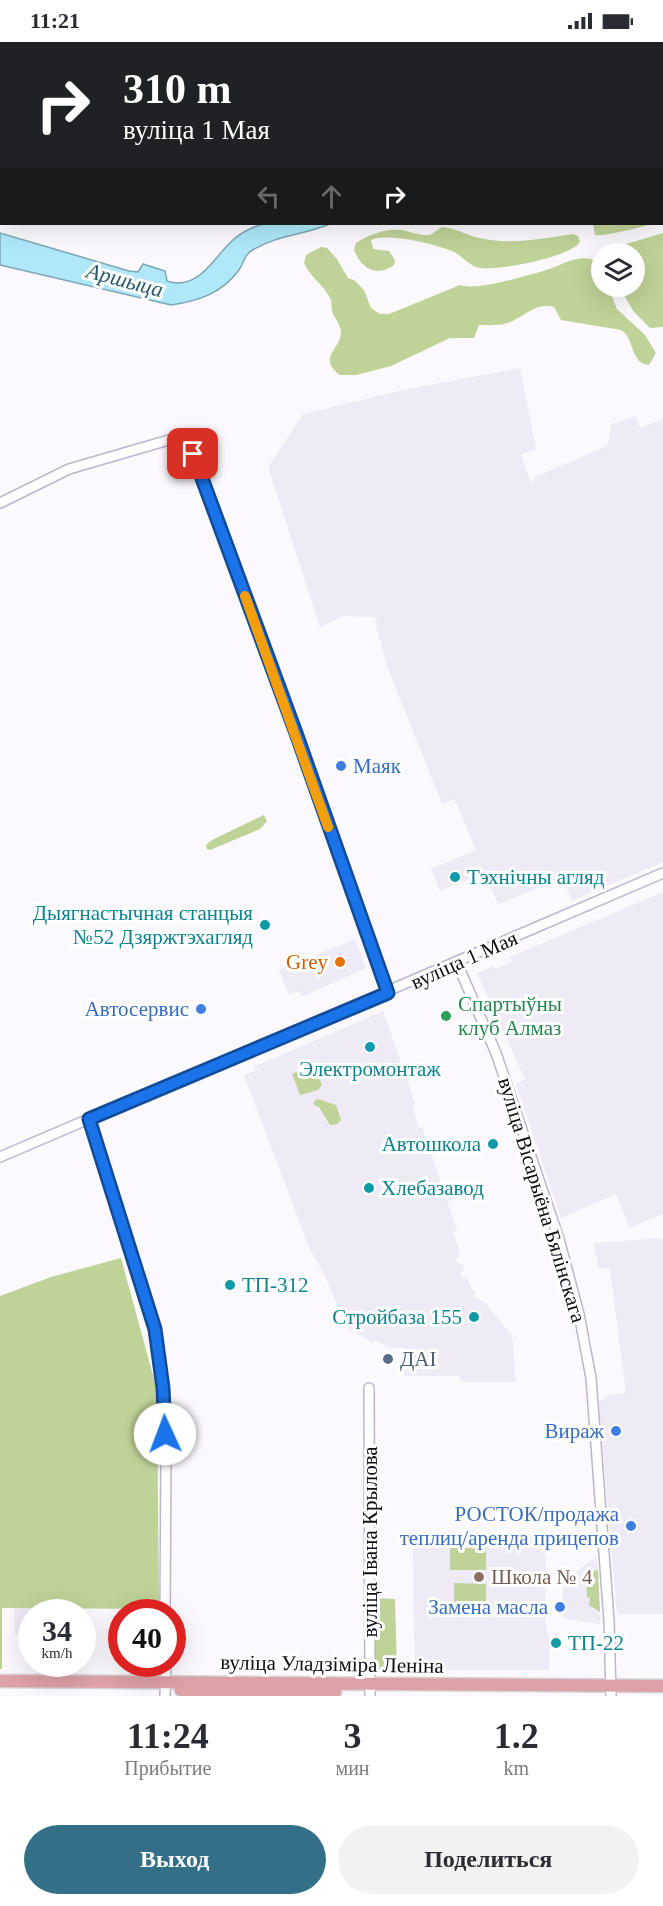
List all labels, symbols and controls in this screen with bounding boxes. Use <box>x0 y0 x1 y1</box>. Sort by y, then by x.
text: 11:21 <box>30 8 80 33</box>
icon: right <box>24 66 102 144</box>
text: 310 m <box>123 66 232 112</box>
text: вуліца 1 Мая <box>123 115 270 145</box>
icon: left <box>252 180 285 213</box>
icon: ahead <box>315 180 348 213</box>
icon: right <box>378 180 411 213</box>
map controls <box>591 243 645 297</box>
button: layers <box>591 243 645 297</box>
water label: Аршыца <box>82 257 166 302</box>
pin <box>167 428 218 479</box>
icon: arrive <box>176 437 209 470</box>
place label: Маяк <box>353 754 402 778</box>
marker: Маяк <box>334 759 348 773</box>
place label: Тэхнічны агляд <box>467 865 605 889</box>
marker: Тэхнічны агляд <box>448 870 462 884</box>
place label: Дыягнастычная станцыя №52 Дзяржтэхагляд <box>33 901 253 949</box>
marker: Дыягнастычная станцыя №52 Дзяржтэхагляд <box>258 918 272 932</box>
street label: вуліца 1 Мая <box>407 926 521 994</box>
place label: Grey <box>286 950 328 974</box>
marker: Grey <box>333 955 347 969</box>
place label: Спартыўны клуб Алмаз <box>458 992 562 1040</box>
place label: Автосервис <box>85 997 189 1021</box>
marker: Автосервис <box>194 1002 208 1016</box>
marker: Спартыўны клуб Алмаз <box>439 1009 453 1023</box>
marker: Электромонтаж <box>363 1040 377 1054</box>
place label: Электромонтаж <box>299 1057 441 1081</box>
street label: вуліца Вісарыёна Бялінскага <box>493 1075 591 1326</box>
place label: Автошкола <box>382 1132 482 1156</box>
marker: Автошкола <box>486 1137 500 1151</box>
place label: Хлебазавод <box>381 1176 484 1200</box>
marker: Хлебазавод <box>362 1181 376 1195</box>
place label: ТП-312 <box>242 1273 309 1297</box>
marker: ТП-312 <box>223 1278 237 1292</box>
place label: Стройбаза 155 <box>332 1305 462 1329</box>
marker: Стройбаза 155 <box>467 1310 481 1324</box>
place label: ДАІ <box>400 1347 436 1371</box>
marker: ДАІ <box>381 1352 395 1366</box>
position arrow <box>133 1402 197 1466</box>
place label: Вираж <box>544 1419 604 1443</box>
marker: Вираж <box>609 1424 623 1438</box>
street label: вуліца Івана Крылова <box>358 1446 382 1638</box>
place label: РОСТОК/продажа теплиц/аренда прицепов <box>400 1502 620 1550</box>
marker: РОСТОК/продажа теплиц/аренда прицепов <box>624 1519 638 1533</box>
place label: Школа № 4 <box>491 1565 593 1589</box>
marker: Школа № 4 <box>472 1570 486 1584</box>
place label: Замена масла <box>428 1595 549 1619</box>
speed limit sign: 40 <box>108 1599 186 1677</box>
marker: Замена масла <box>553 1600 567 1614</box>
text: 34 <box>42 1614 72 1647</box>
place label: ТП-22 <box>568 1631 624 1655</box>
marker: ТП-22 <box>549 1636 563 1650</box>
text: km/h <box>42 1645 72 1661</box>
street label: вуліца Уладзіміра Леніна <box>220 1650 445 1678</box>
text: 11:24 <box>127 1716 209 1756</box>
text: 3 <box>344 1716 362 1756</box>
text: 1.2 <box>494 1716 539 1756</box>
text: Прибытие <box>124 1757 211 1779</box>
text: мин <box>336 1757 370 1779</box>
text: km <box>503 1757 529 1779</box>
button: Выход <box>24 1825 326 1894</box>
button: Поделиться <box>338 1825 639 1894</box>

